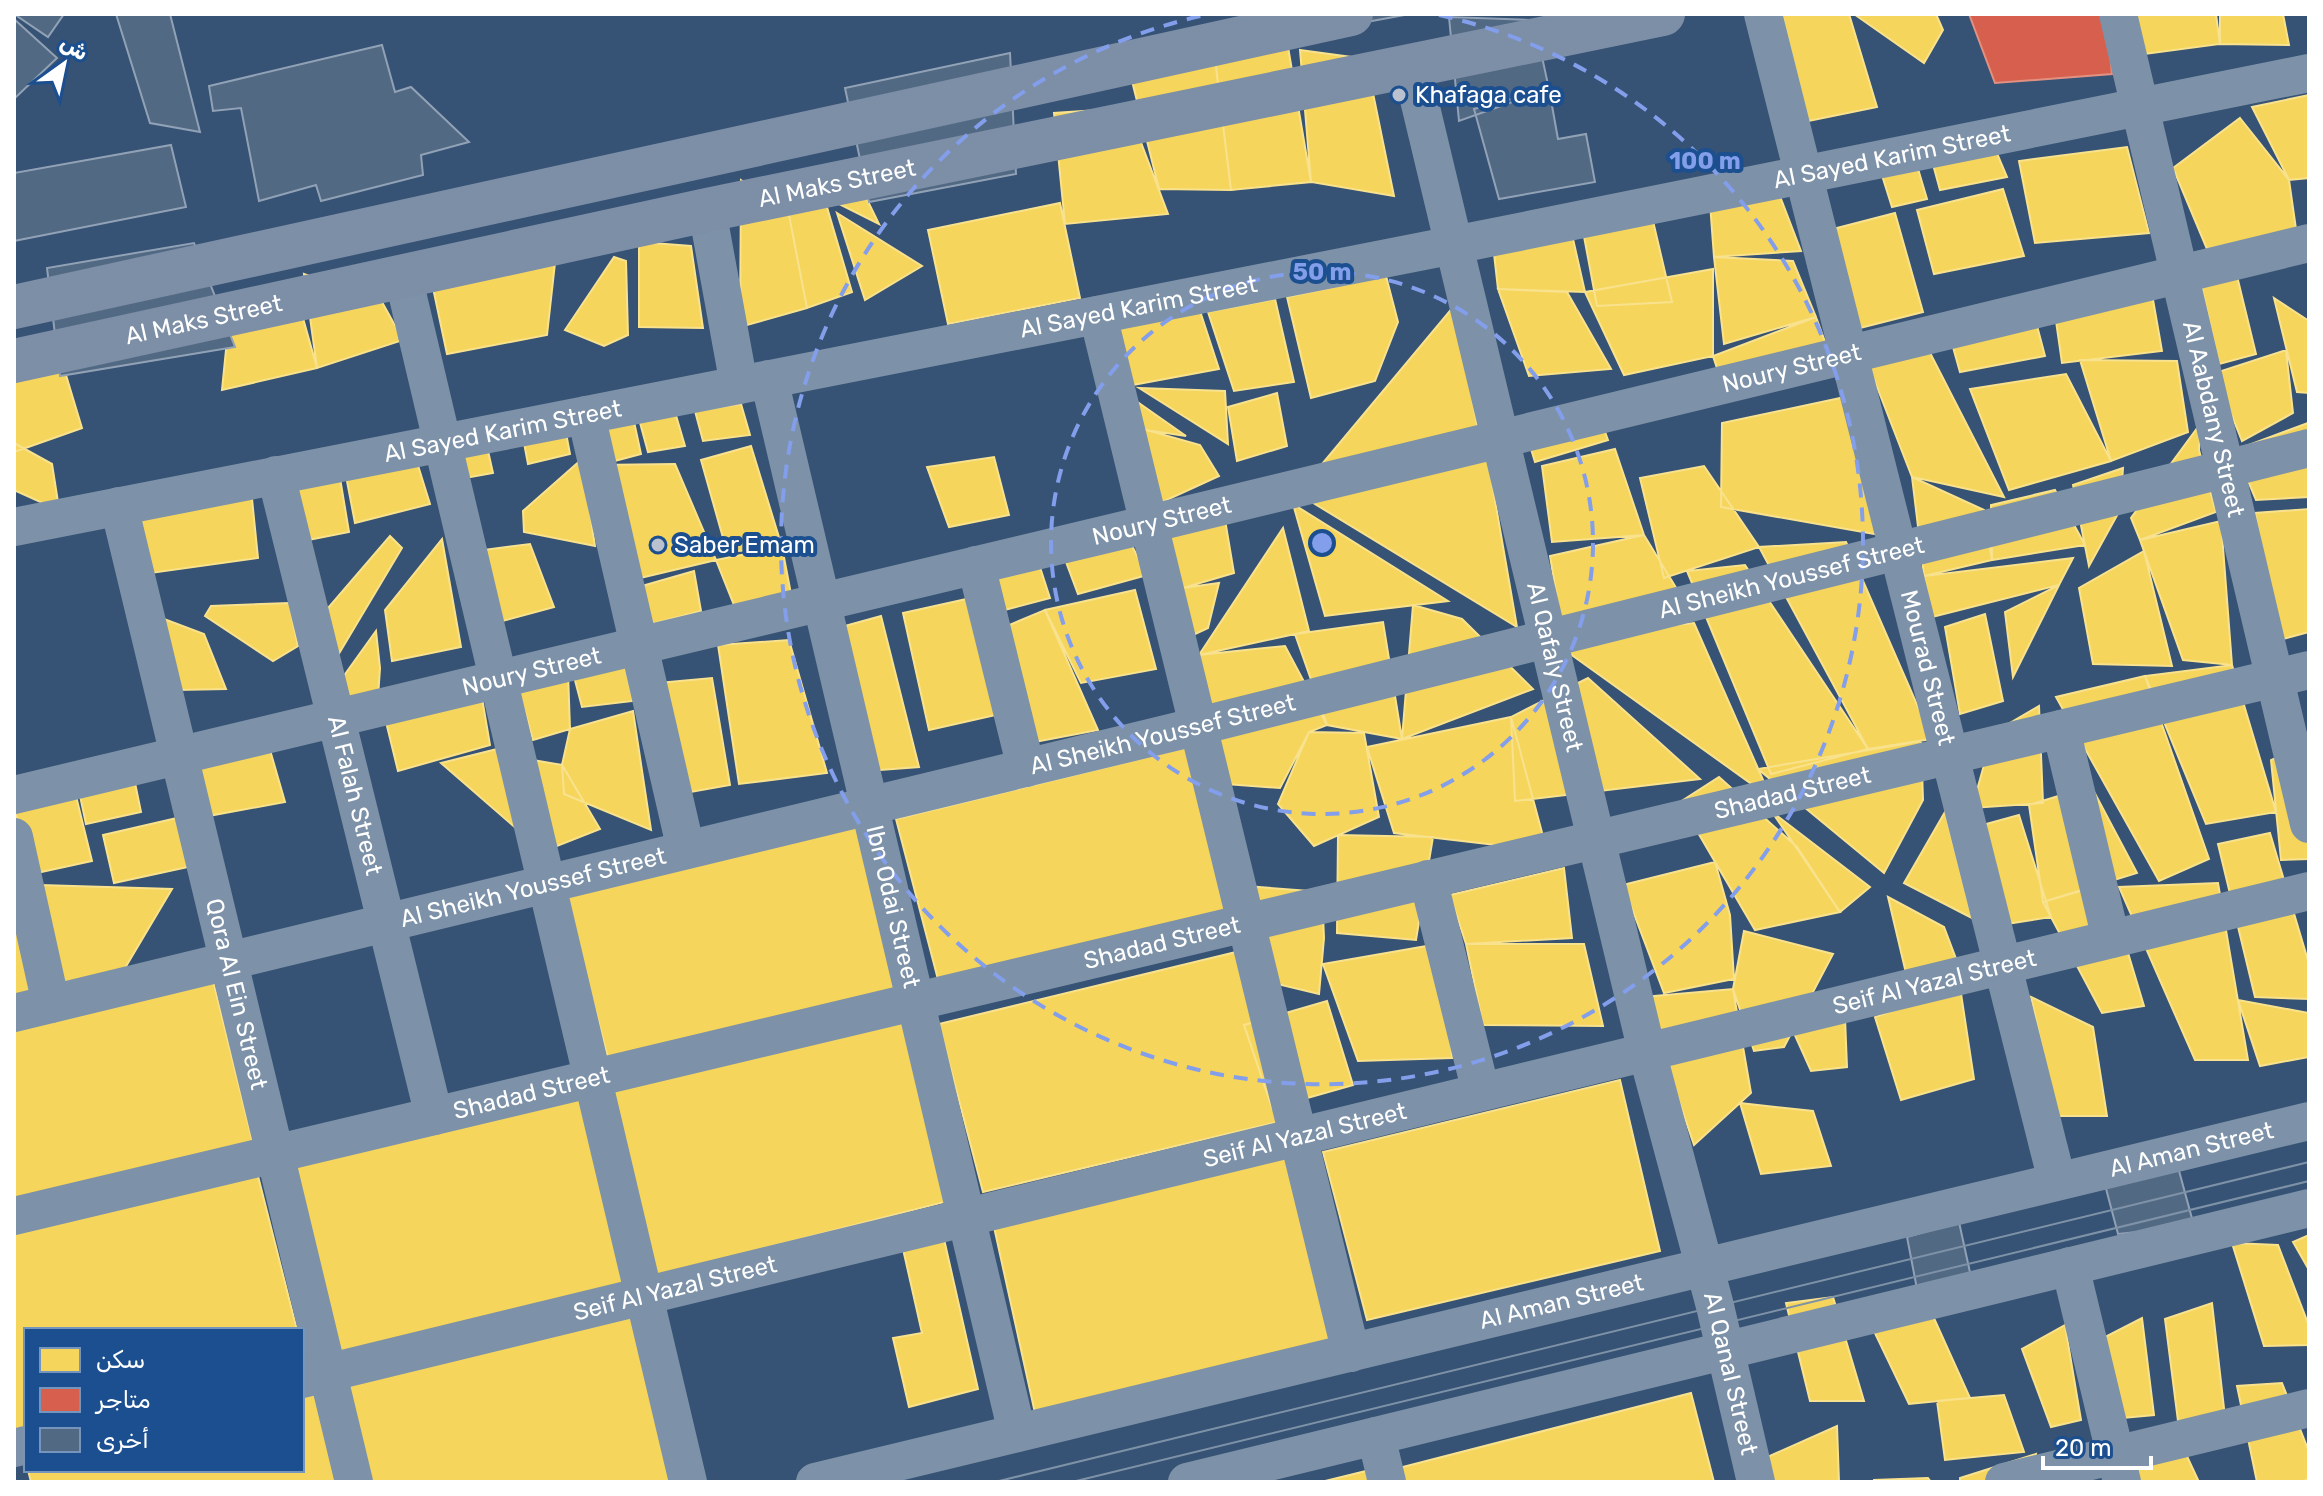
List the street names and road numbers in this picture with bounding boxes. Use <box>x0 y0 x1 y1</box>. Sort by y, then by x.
street label: Al Sayed Karim Street <box>1771 119 2013 194</box>
street label: Al Maks Street <box>756 154 918 213</box>
street label: Al Sayed Karim Street <box>1018 270 1260 344</box>
street label: Al Maks Street <box>122 289 285 350</box>
street label: Al Aabdany Street <box>2177 318 2250 520</box>
street label: Noury Street <box>1719 338 1864 399</box>
street label: Al Sayed Karim Street <box>382 394 624 468</box>
street label: Noury Street <box>1089 491 1234 551</box>
street label: Al Sheikh Youssef Street <box>1656 531 1927 624</box>
street label: Al Qafaly Street <box>1521 579 1589 755</box>
street label: Mourad Street <box>1895 587 1961 748</box>
street label: Noury Street <box>459 641 604 702</box>
street label: Al Sheikh Youssef Street <box>1027 688 1298 780</box>
street label: Al Falah Street <box>322 713 388 878</box>
street label: Shadad Street <box>1711 761 1873 825</box>
street label: Ibn Odai Street <box>860 822 926 991</box>
street label: Al Sheikh Youssef Street <box>397 842 669 933</box>
street label: Qora Al Ein Street <box>200 896 273 1092</box>
street label: Shadad Street <box>1081 911 1243 975</box>
street label: Seif Al Yazal Street <box>1830 944 2039 1020</box>
street label: Shadad Street <box>451 1061 613 1125</box>
street label: Seif Al Yazal Street <box>1200 1097 1409 1173</box>
street label: Al Aman Street <box>2107 1116 2276 1183</box>
street label: Seif Al Yazal Street <box>571 1250 780 1326</box>
street label: Al Aman Street <box>1477 1268 1646 1335</box>
street label: Al Qanal Street <box>1698 1289 1763 1458</box>

